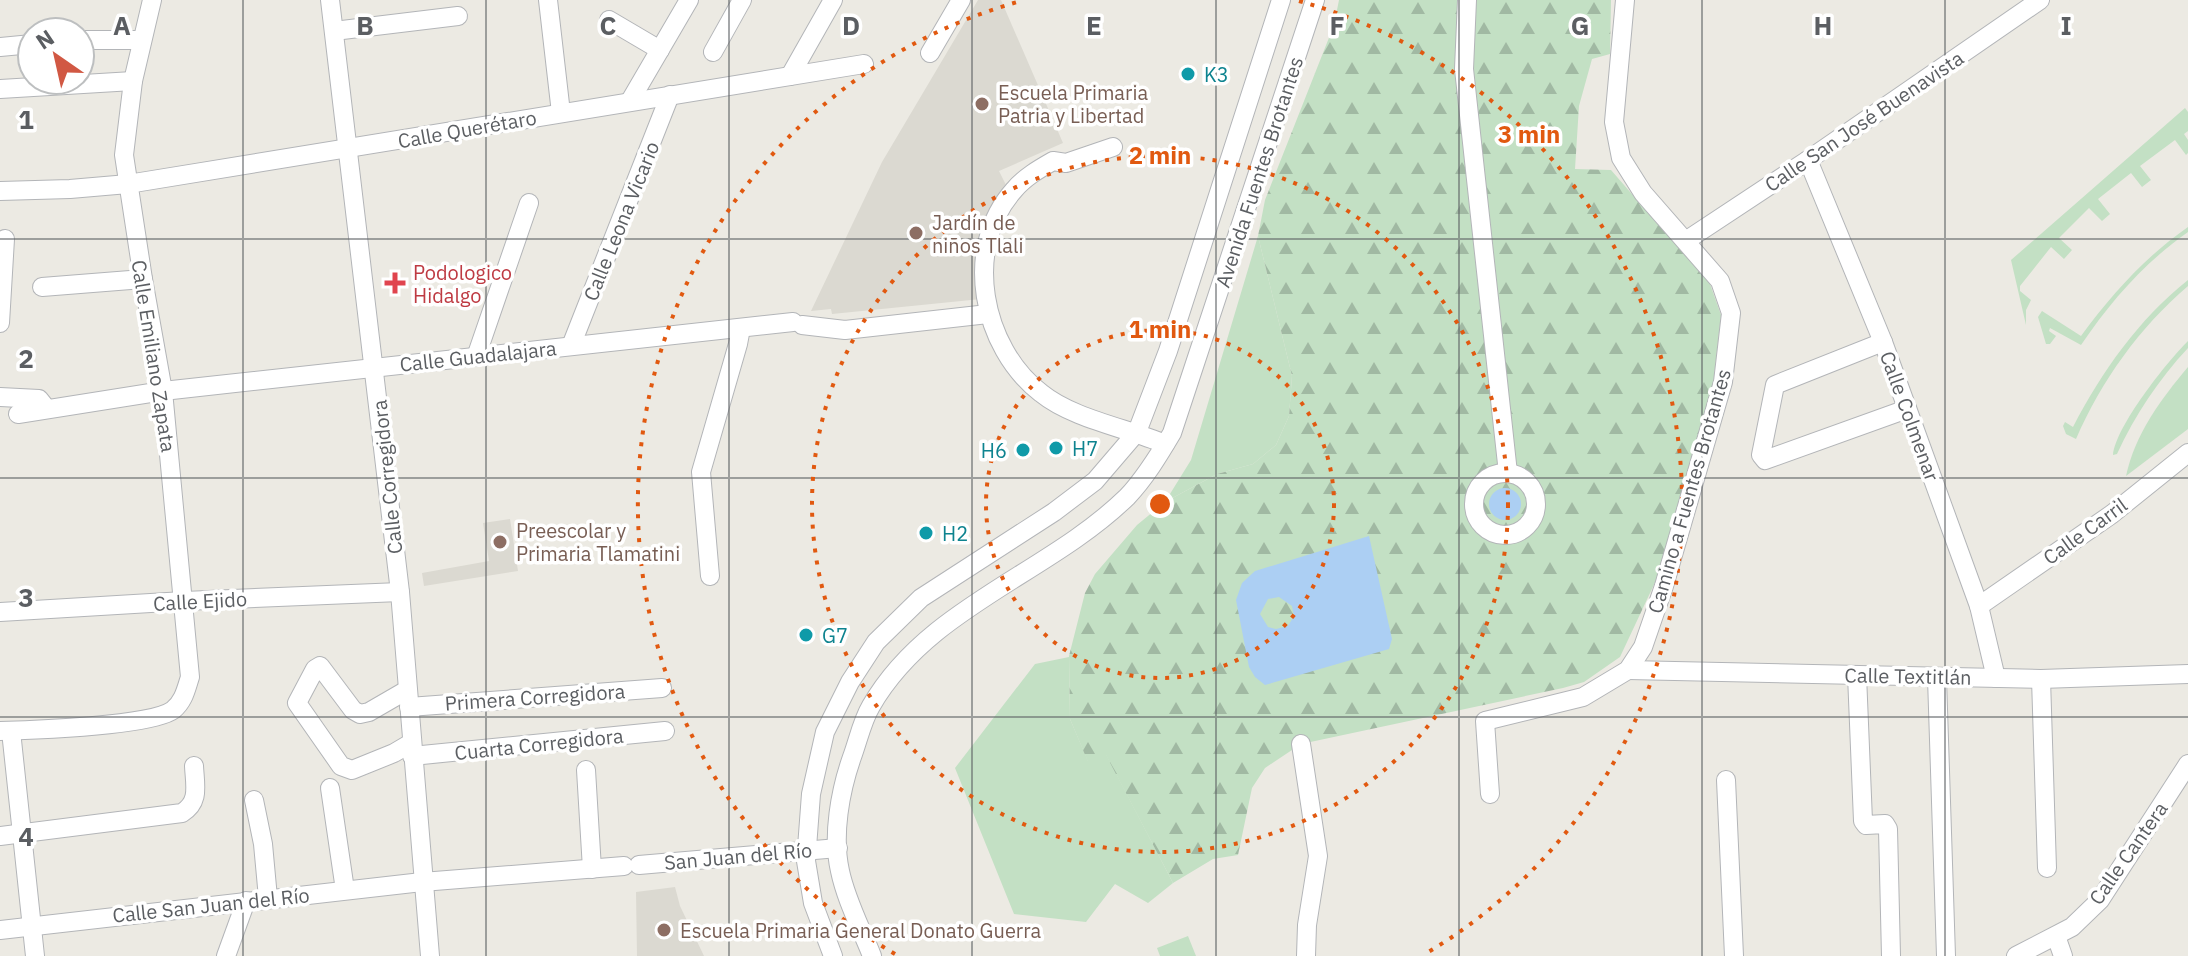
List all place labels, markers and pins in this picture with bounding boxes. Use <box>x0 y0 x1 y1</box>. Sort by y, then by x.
place label: K3 <box>1204 61 1229 88</box>
marker: K3 <box>1179 65 1197 83</box>
place label: Escuela Primaria Patria y Libertad <box>998 79 1148 129</box>
marker: Escuela Primaria Patria y Libertad <box>973 95 991 113</box>
place label: Jardín de niños Tlali <box>932 209 1023 259</box>
marker: Jardín de niños Tlali <box>907 224 925 242</box>
place label: Podologico Hidalgo <box>413 259 512 309</box>
marker: Podologico Hidalgo <box>384 272 406 294</box>
place label: H7 <box>1072 435 1098 462</box>
place label: H6 <box>981 437 1007 464</box>
marker: H7 <box>1047 439 1065 457</box>
marker: H6 <box>1014 441 1032 459</box>
centre of rings <box>1146 490 1174 518</box>
place label: Preescolar y Primaria Tlamatini <box>516 517 680 567</box>
place label: H2 <box>942 520 968 547</box>
marker: H2 <box>917 524 935 542</box>
marker: Preescolar y Primaria Tlamatini <box>491 533 509 551</box>
place label: G7 <box>822 622 848 649</box>
marker: G7 <box>797 626 815 644</box>
place label: Escuela Primaria General Donato Guerra <box>680 917 1041 944</box>
marker: Escuela Primaria General Donato Guerra <box>655 921 673 939</box>

